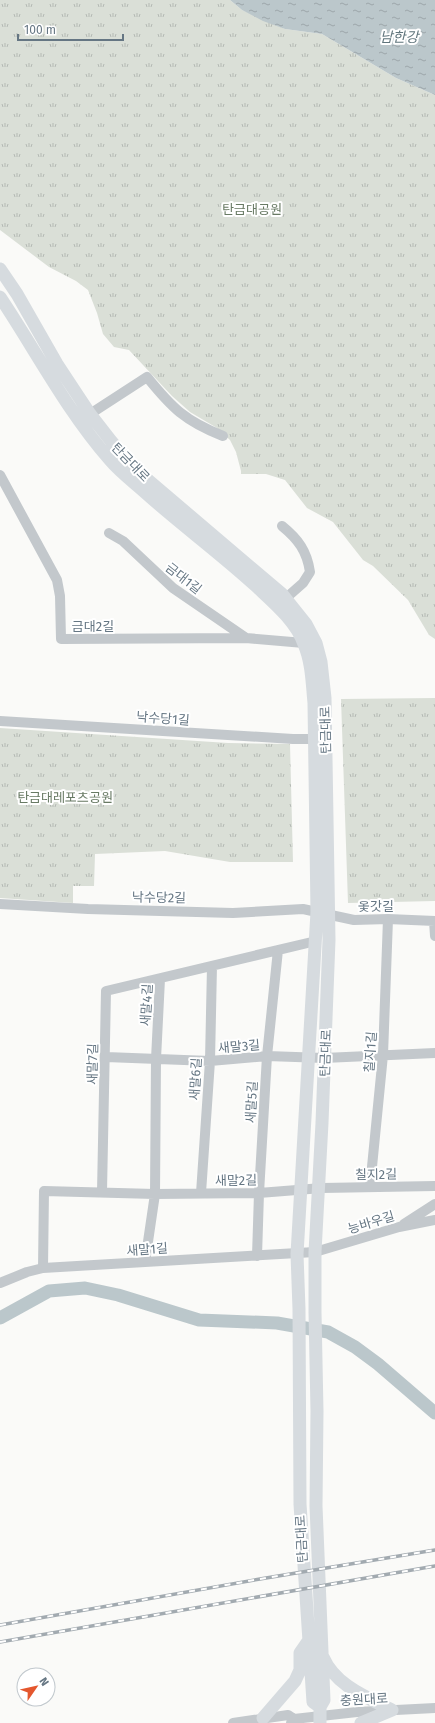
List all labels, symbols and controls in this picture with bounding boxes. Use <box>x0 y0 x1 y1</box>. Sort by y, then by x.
scale bar <box>18 16 123 42</box>
text: 100 m <box>24 23 56 37</box>
water label: 남한강 <box>380 29 420 46</box>
park label: 탄금대공원 <box>222 202 282 217</box>
street label: 탄금대로 <box>109 440 153 485</box>
street label: 금대1길 <box>163 560 205 597</box>
street label: 금대2길 <box>72 619 114 634</box>
street label: 탄금대로 <box>318 706 333 754</box>
street label: 낙수당1길 <box>136 709 190 728</box>
park label: 탄금대레포츠공원 <box>17 790 113 805</box>
street label: 낙수당2길 <box>132 890 186 905</box>
street label: 옻갓길 <box>358 899 394 914</box>
street label: 새말4길 <box>138 983 155 1027</box>
street label: 탄금대로 <box>317 1029 334 1077</box>
street label: 칠지1길 <box>362 1031 379 1073</box>
street label: 새말3길 <box>217 1037 261 1056</box>
street label: 새말7길 <box>85 1043 100 1085</box>
street label: 새말6길 <box>187 1057 204 1101</box>
street label: 새말5길 <box>243 1080 260 1124</box>
street label: 칠지2길 <box>355 1167 397 1182</box>
street label: 새말2길 <box>215 1173 257 1188</box>
street label: 능바우길 <box>346 1208 396 1237</box>
street label: 새말1길 <box>126 1241 168 1258</box>
street label: 탄금대로 <box>293 1515 310 1563</box>
north arrow <box>16 1667 56 1707</box>
text: N <box>36 1675 51 1688</box>
street label: 충원대로 <box>340 1691 388 1708</box>

